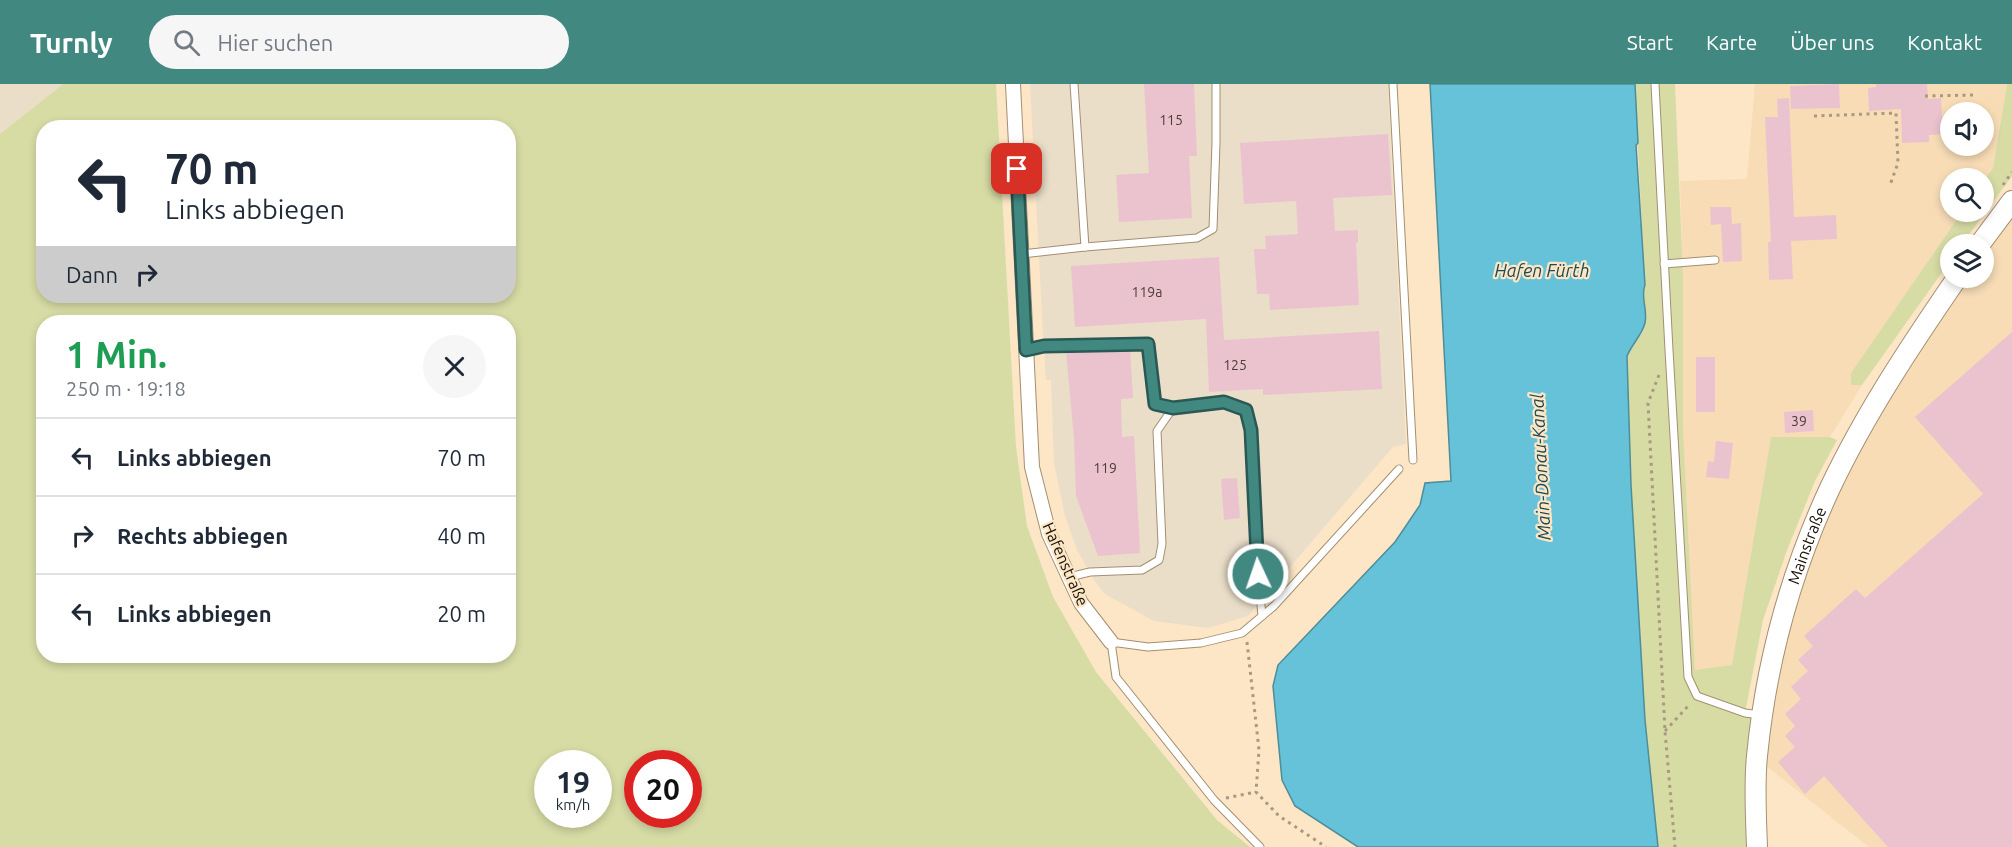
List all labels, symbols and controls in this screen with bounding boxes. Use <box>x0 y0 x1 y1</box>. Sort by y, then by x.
search box <box>149 15 569 69</box>
icon: search <box>170 26 203 59</box>
text: Turnly <box>30 27 113 58</box>
text: Hier suchen <box>218 30 333 55</box>
text: Start <box>1627 30 1673 54</box>
text: Karte <box>1706 30 1757 54</box>
text: Über uns <box>1790 30 1874 54</box>
text: Kontakt <box>1907 30 1982 54</box>
map controls <box>1940 102 1994 288</box>
button: sound <box>1940 102 1994 156</box>
house number: 115 <box>1159 112 1183 128</box>
pin <box>991 143 1042 194</box>
icon: left <box>66 144 144 222</box>
text: 70 m <box>165 145 259 192</box>
icon: arrive <box>1000 152 1033 185</box>
button: search <box>1940 168 1994 222</box>
text: Links abbiegen <box>165 194 345 224</box>
button: layers <box>1940 234 1994 288</box>
icon: right <box>130 258 163 291</box>
water label: Hafen Fürth <box>1495 260 1589 281</box>
text: Dann <box>66 262 118 287</box>
house number: 119a <box>1132 284 1162 300</box>
text: 1 Min. <box>66 334 167 375</box>
button: close <box>423 335 486 398</box>
house number: 125 <box>1223 357 1247 373</box>
text: 250 m · 19:18 <box>66 377 186 400</box>
water label: Main-Donau-Kanal <box>1526 393 1554 541</box>
house number: 39 <box>1791 413 1807 429</box>
icon: left <box>66 441 99 474</box>
text: Links abbiegen <box>117 445 272 470</box>
text: 70 m <box>437 445 486 470</box>
house number: 119 <box>1093 460 1117 476</box>
street label: Mainstraße <box>1784 504 1829 586</box>
icon: right <box>66 519 99 552</box>
street label: Hafenstraße <box>1040 519 1092 609</box>
text: Rechts abbiegen <box>117 523 288 548</box>
text: 40 m <box>437 523 486 548</box>
position arrow <box>1226 542 1290 606</box>
icon: left <box>66 597 99 630</box>
text: Links abbiegen <box>117 601 272 626</box>
text: 20 m <box>437 601 486 626</box>
speed limit sign: 20 <box>624 750 702 828</box>
text: 19 <box>556 765 590 799</box>
text: km/h <box>556 796 590 813</box>

